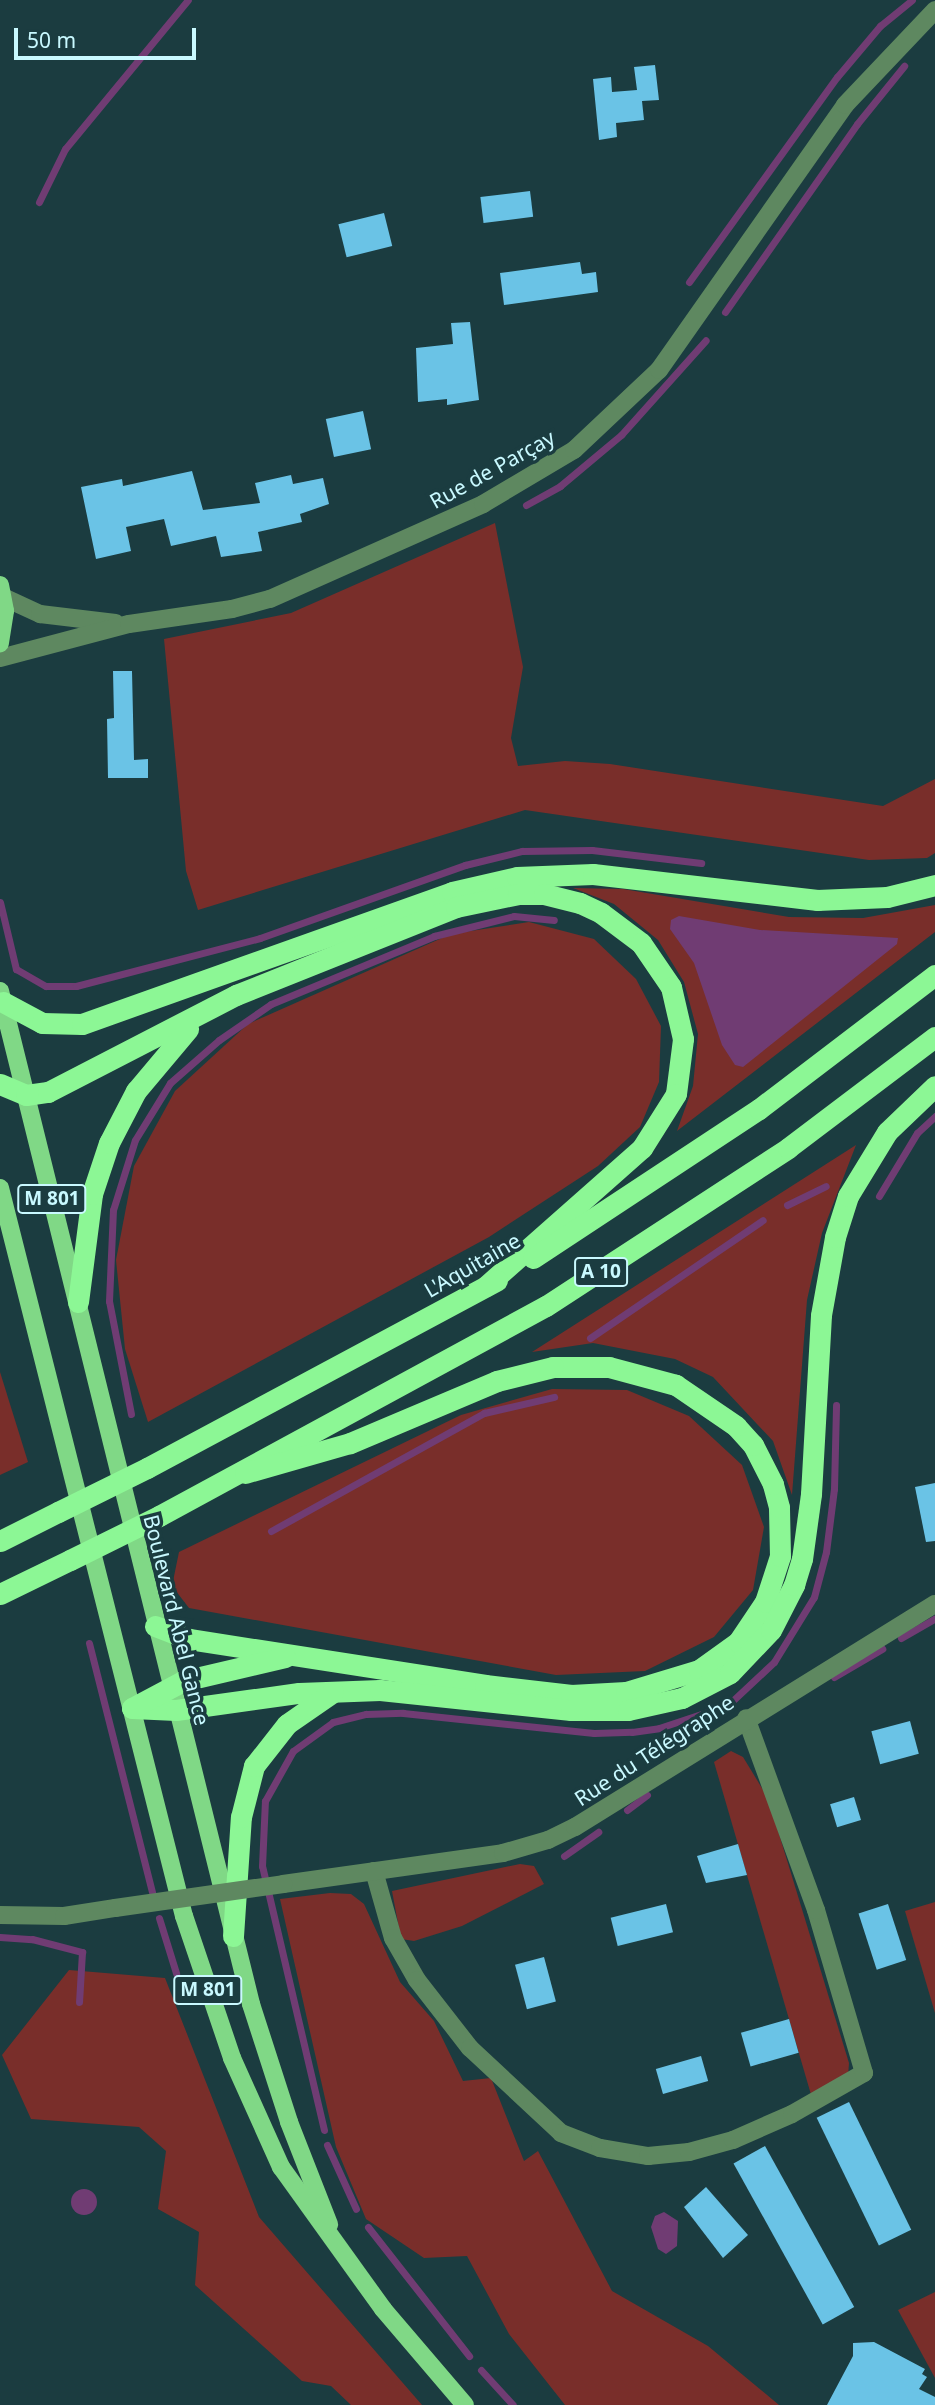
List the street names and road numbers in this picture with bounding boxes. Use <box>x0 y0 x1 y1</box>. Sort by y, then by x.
street label: Rue de Parçay <box>425 424 559 514</box>
road number: M 801 <box>17 1184 87 1214</box>
street label: L'Aquitaine <box>419 1227 525 1303</box>
road number: A 10 <box>573 1256 629 1288</box>
street label: Boulevard Abel Gance <box>139 1512 215 1728</box>
street label: Rue du Télégraphe <box>570 1689 738 1811</box>
road number: M 801 <box>173 1974 243 2006</box>

